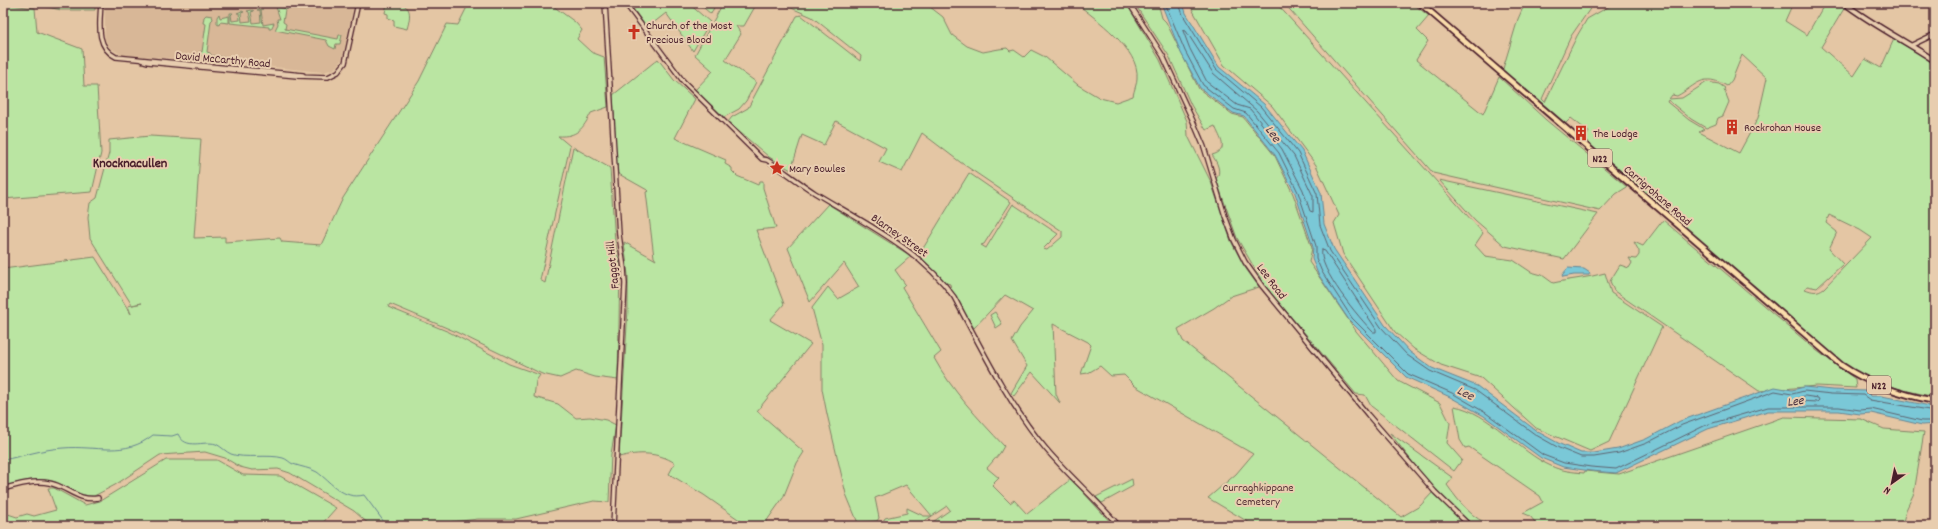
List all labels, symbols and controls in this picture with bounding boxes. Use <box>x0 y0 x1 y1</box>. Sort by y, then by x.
place label: Church of the Most Precious Blood <box>646 18 733 49</box>
church icon: Church of the Most Precious Blood <box>625 23 643 41</box>
street label: David McCarthy Road <box>175 48 271 73</box>
building icon: Rockrohan House <box>1723 118 1741 136</box>
place label: Rockrohan House <box>1744 120 1821 137</box>
water label: Lee <box>1259 122 1285 148</box>
building icon: The Lodge <box>1572 124 1590 142</box>
place label: The Lodge <box>1593 126 1638 143</box>
road number: N22 <box>1588 149 1612 167</box>
district label: Knocknacullen <box>93 154 168 174</box>
place icon: Mary Bowles <box>768 159 786 177</box>
place label: Mary Bowles <box>789 161 846 178</box>
street label: Carrigrohane Road <box>1619 162 1695 230</box>
street label: Blarney Street <box>867 210 932 263</box>
street label: Faggot Hill <box>603 240 624 290</box>
street label: Lee Road <box>1252 261 1290 303</box>
road number: N22 <box>1867 376 1891 394</box>
water label: Lee <box>1453 382 1478 407</box>
water label: Lee <box>1786 392 1806 413</box>
north arrow <box>1872 463 1912 503</box>
park label: Curraghkippane Cemetery <box>1222 480 1294 511</box>
text: N <box>1881 481 1894 498</box>

